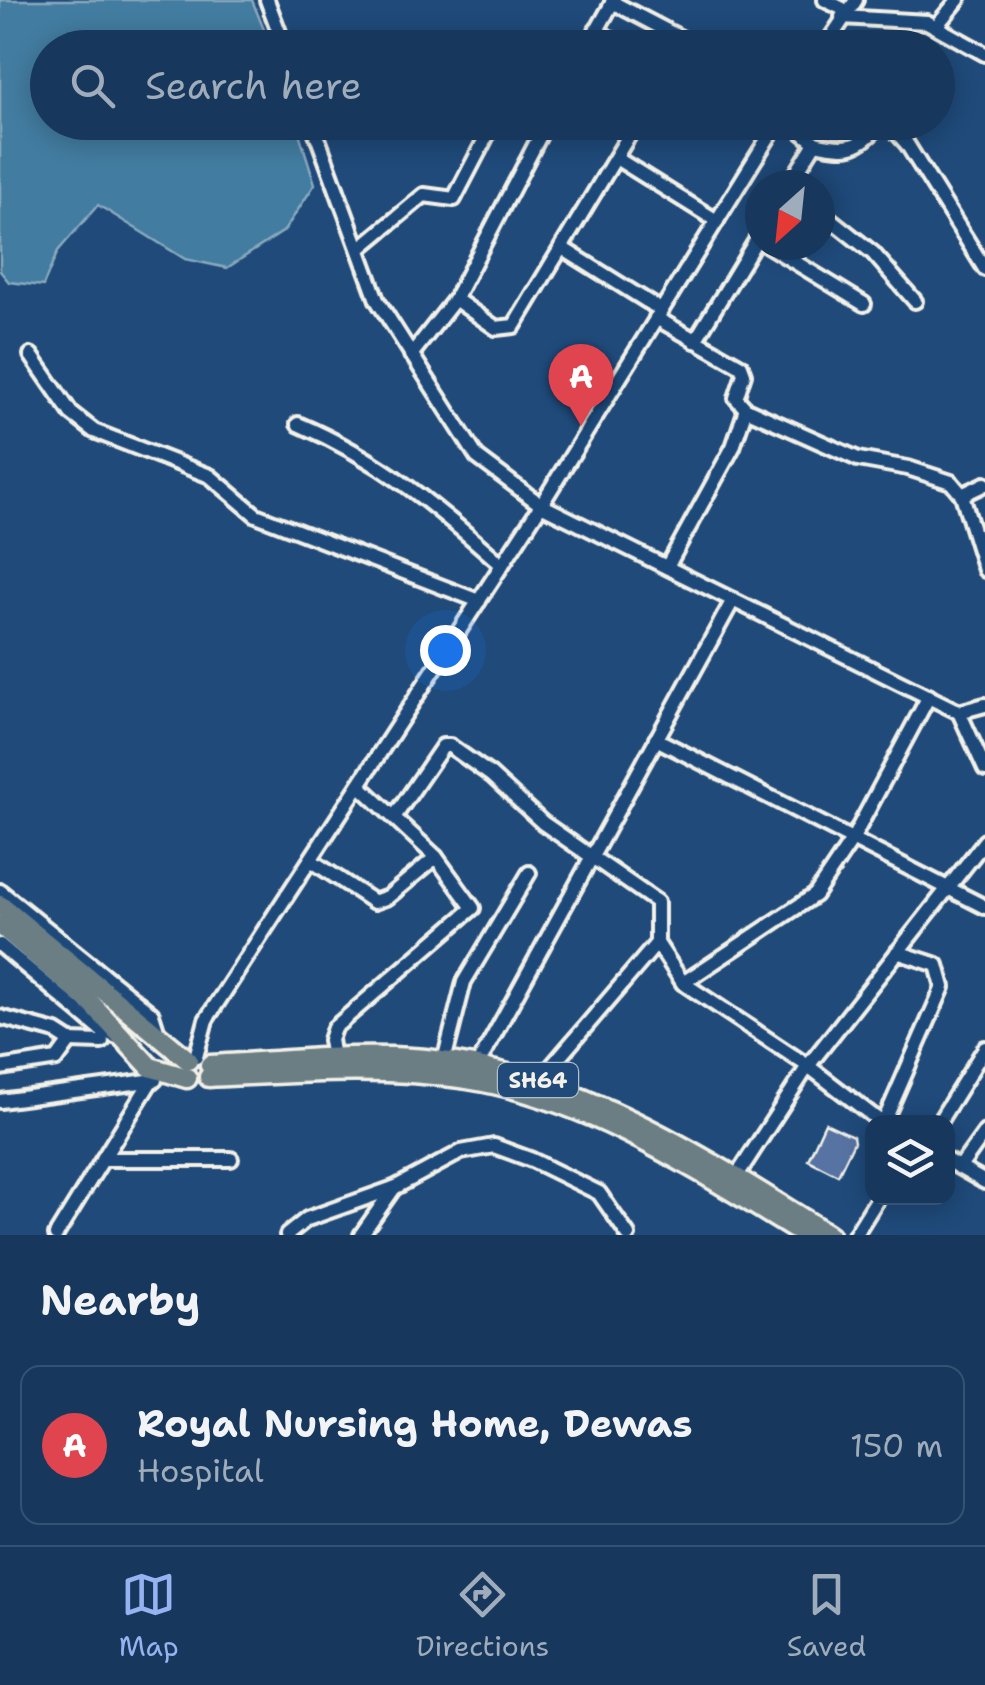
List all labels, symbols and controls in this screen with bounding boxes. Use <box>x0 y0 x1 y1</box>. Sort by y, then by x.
search box <box>30 30 955 140</box>
icon: search <box>65 58 120 113</box>
text: Search here <box>145 60 362 111</box>
north arrow <box>745 170 835 260</box>
pin: A <box>548 344 614 426</box>
your location <box>420 625 471 676</box>
road number: SH64 <box>498 1063 578 1097</box>
map controls <box>865 1115 955 1205</box>
button: layers <box>865 1115 955 1205</box>
text: Nearby <box>40 1272 200 1328</box>
text: Royal Nursing Home, Dewas <box>137 1398 693 1449</box>
text: A <box>62 1424 87 1467</box>
text: 150 m <box>850 1424 943 1467</box>
text: Hospital <box>137 1449 264 1492</box>
tab: Map <box>119 1567 179 1665</box>
tab: Directions <box>416 1567 549 1665</box>
tab: Saved <box>787 1567 866 1665</box>

